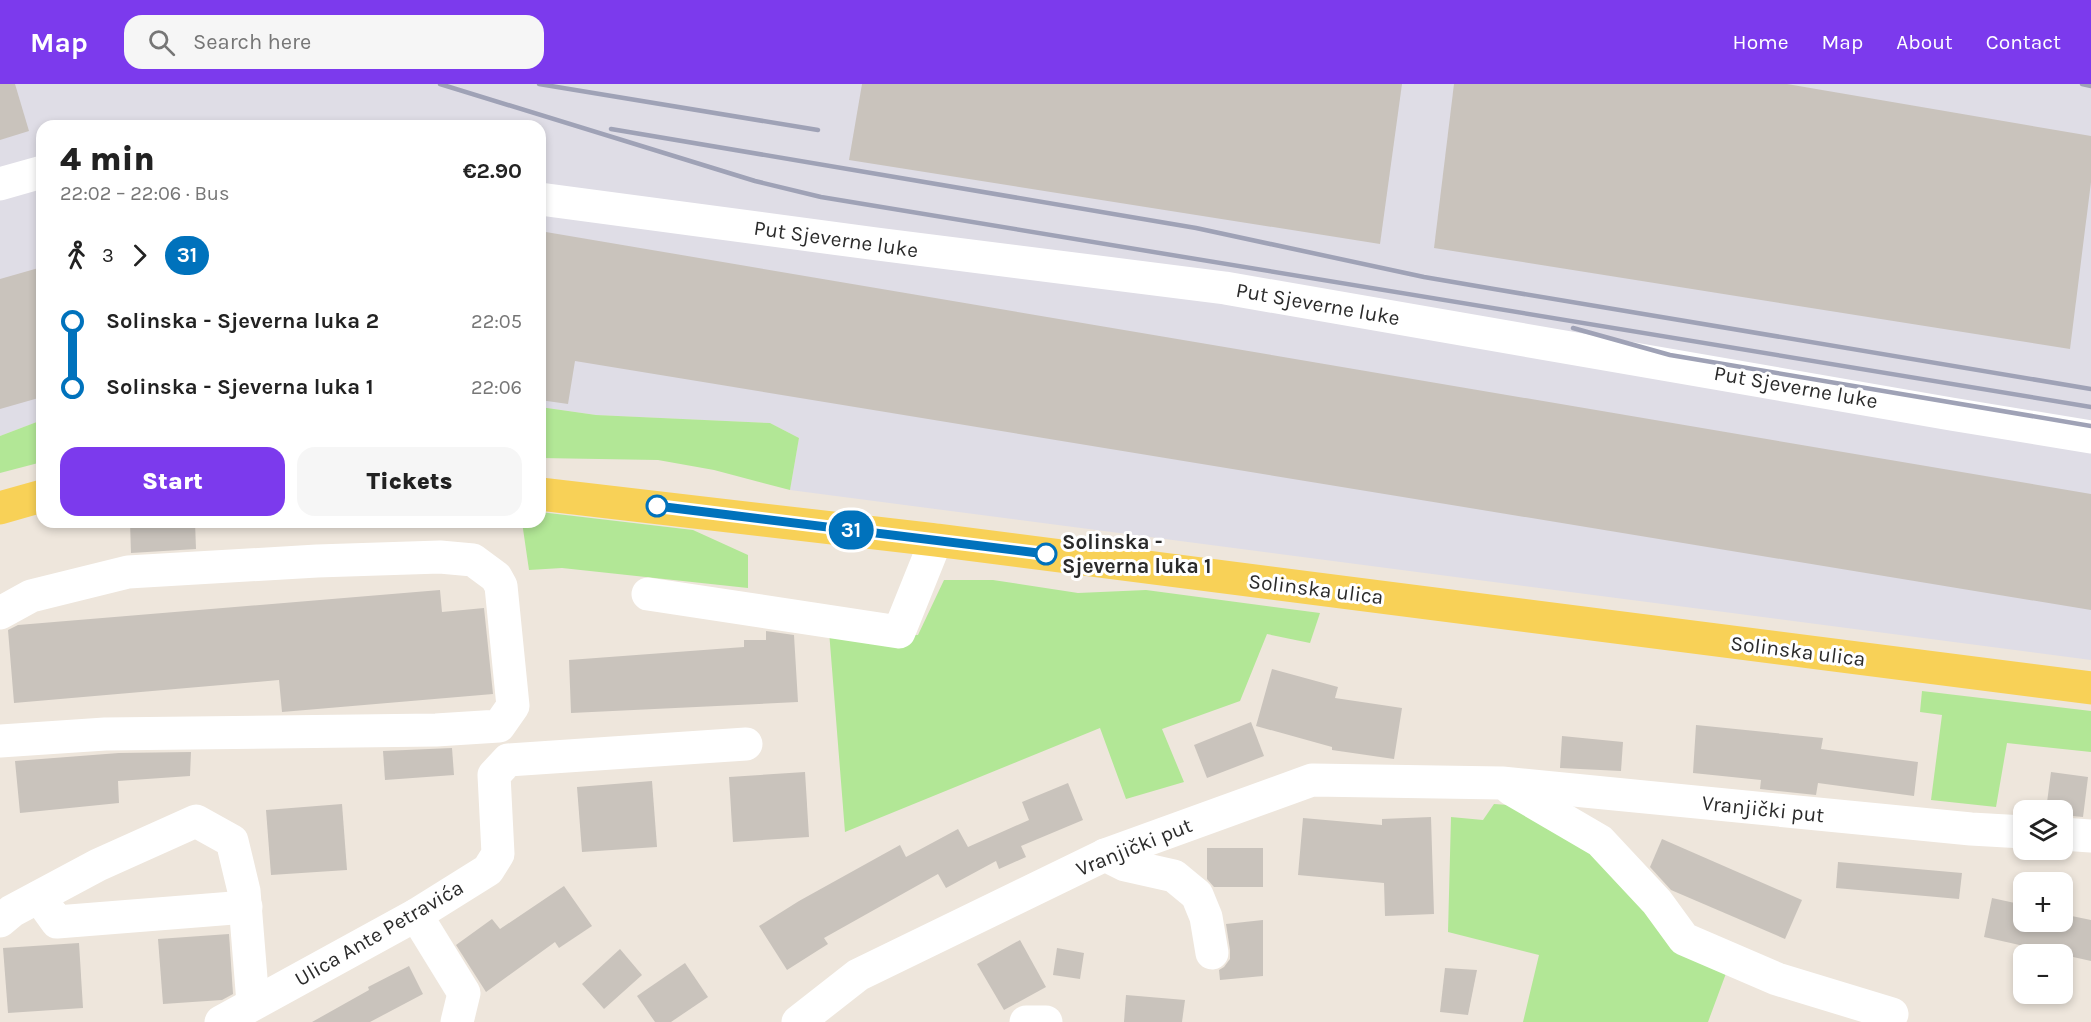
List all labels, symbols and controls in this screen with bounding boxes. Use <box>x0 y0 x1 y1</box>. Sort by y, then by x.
search box <box>124 15 544 69</box>
text: Map <box>30 26 88 59</box>
icon: search <box>145 26 178 59</box>
text: Search here <box>193 29 311 55</box>
text: Home <box>1733 30 1789 54</box>
text: Map <box>1822 30 1863 54</box>
text: About <box>1896 30 1953 54</box>
text: Contact <box>1986 30 2061 54</box>
text: 4 min <box>60 140 155 178</box>
text: €2.90 <box>463 158 522 184</box>
text: 22:02 – 22:06 · Bus <box>60 182 229 205</box>
street label: Put Sjeverne luke <box>752 216 920 262</box>
icon: walk <box>60 239 93 272</box>
icon: forward <box>123 239 156 272</box>
text: 31 <box>177 243 197 267</box>
text: 3 <box>102 244 114 267</box>
street label: Put Sjeverne luke <box>1234 278 1402 330</box>
text: Solinska - Sjeverna luka 2 <box>106 308 379 334</box>
text: 22:05 <box>471 310 522 333</box>
street label: Put Sjeverne luke <box>1712 361 1880 413</box>
text: Solinska - Sjeverna luka 1 <box>106 374 374 400</box>
text: 22:06 <box>471 376 522 399</box>
button: Start <box>60 447 285 516</box>
button: Tickets <box>297 447 522 516</box>
unlabelled marker <box>646 495 668 517</box>
line badge: 31 <box>824 510 878 550</box>
text: 31 <box>841 518 861 542</box>
place label: Solinska - Sjeverna luka 1 <box>1062 530 1212 578</box>
marker: Solinska - Sjeverna luka 1 <box>1035 543 1057 565</box>
street label: Solinska ulica <box>1247 569 1385 609</box>
street label: Solinska ulica <box>1729 631 1867 671</box>
street label: Vranjički put <box>1701 791 1825 827</box>
map controls <box>2013 800 2073 1004</box>
button: layers <box>2013 800 2073 860</box>
street label: Vranjički put <box>1073 813 1196 881</box>
button: + <box>2013 872 2073 932</box>
street label: Ulica Ante Petravića <box>291 875 467 991</box>
button: − <box>2013 944 2073 1004</box>

